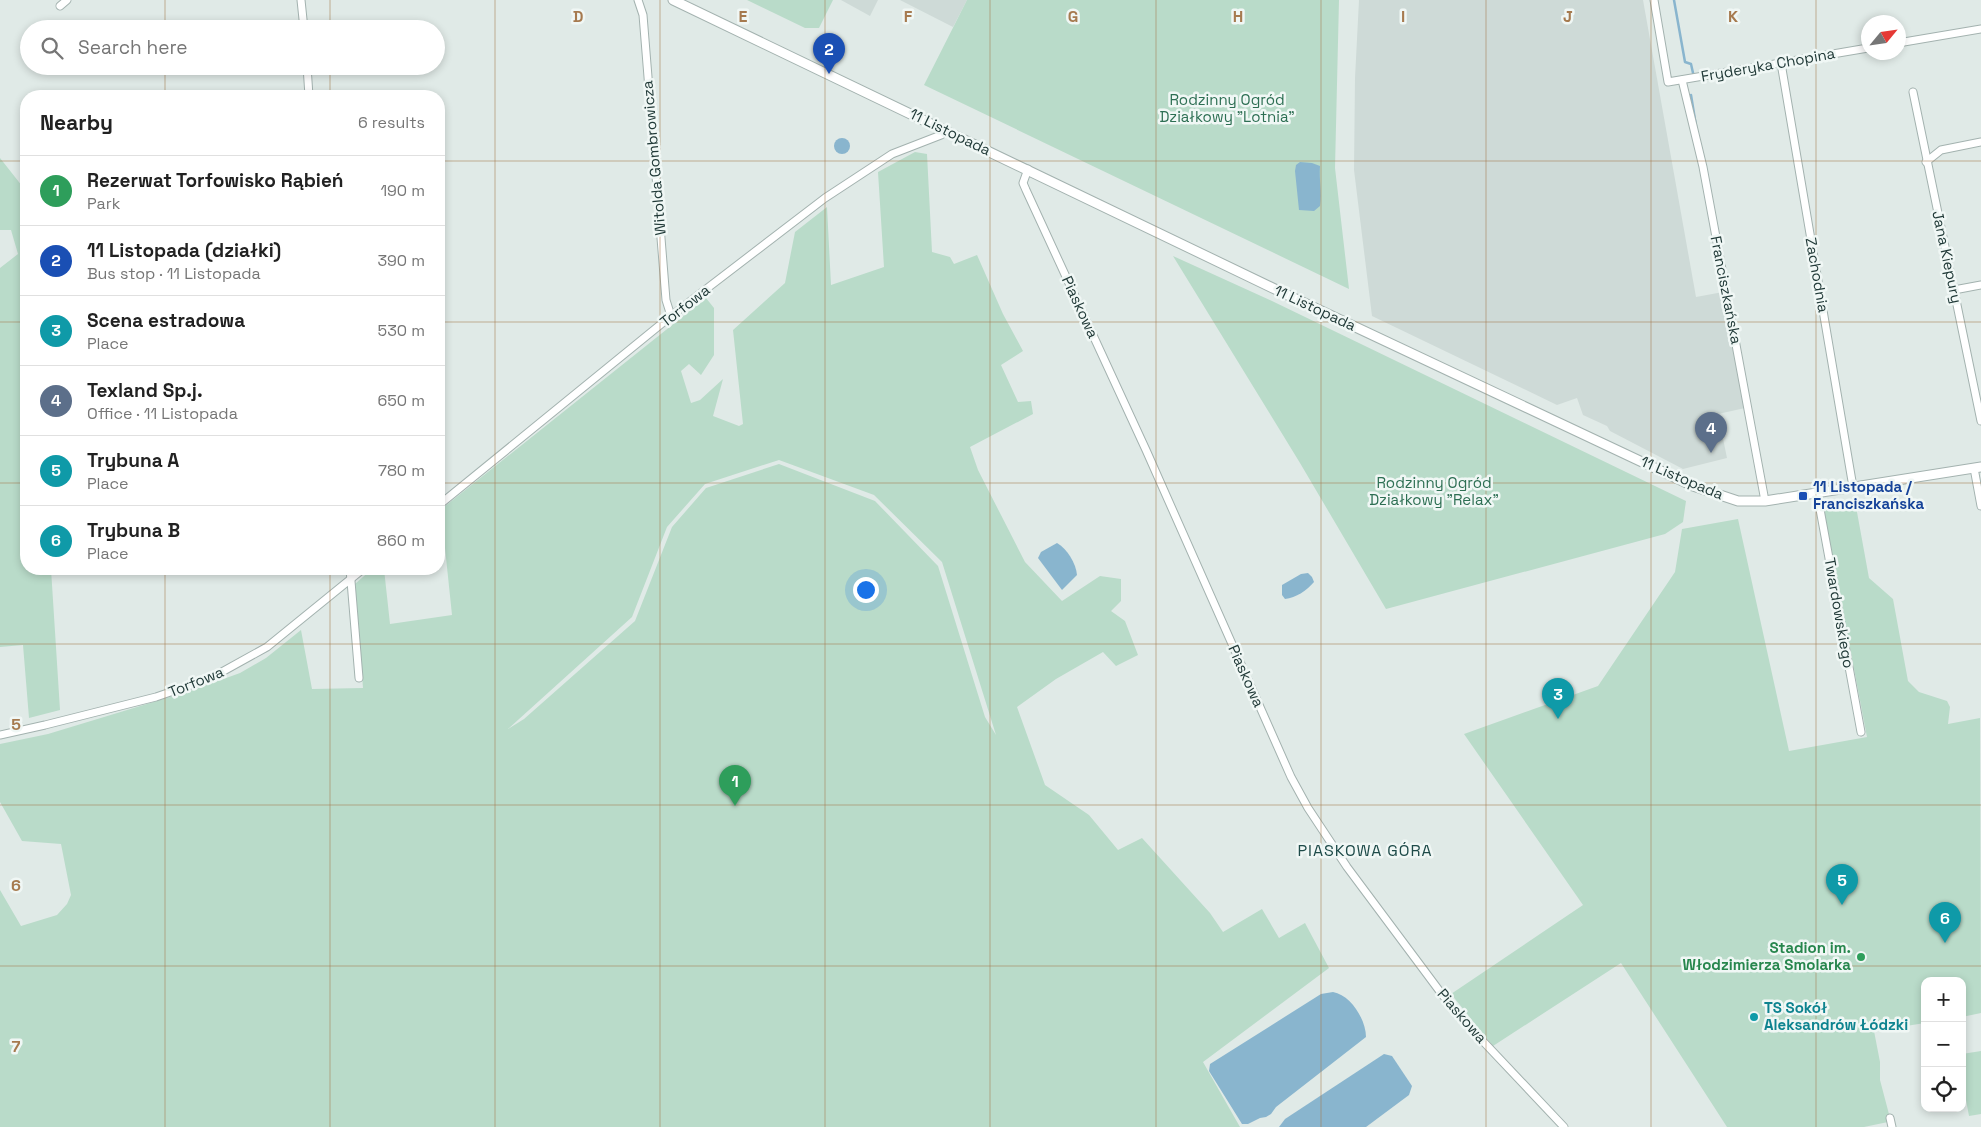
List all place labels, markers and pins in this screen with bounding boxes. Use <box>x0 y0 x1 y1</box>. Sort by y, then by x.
pin: 2 <box>813 33 845 74</box>
pin: 4 <box>1695 412 1727 453</box>
place label: 11 Listopada / Franciszkańska <box>1813 477 1924 513</box>
marker: 11 Listopada / Franciszkańska <box>1797 490 1809 502</box>
pin: 3 <box>1542 678 1574 719</box>
pin: 1 <box>719 765 751 806</box>
pin: 5 <box>1826 864 1858 905</box>
pin: 6 <box>1929 902 1961 943</box>
place label: Stadion im. Włodzimierza Smolarka <box>1683 938 1851 974</box>
marker: Stadion im. Włodzimierza Smolarka <box>1855 951 1867 963</box>
place label: TS Sokół Aleksandrów Łódzki <box>1764 998 1908 1034</box>
marker: TS Sokół Aleksandrów Łódzki <box>1748 1011 1760 1023</box>

